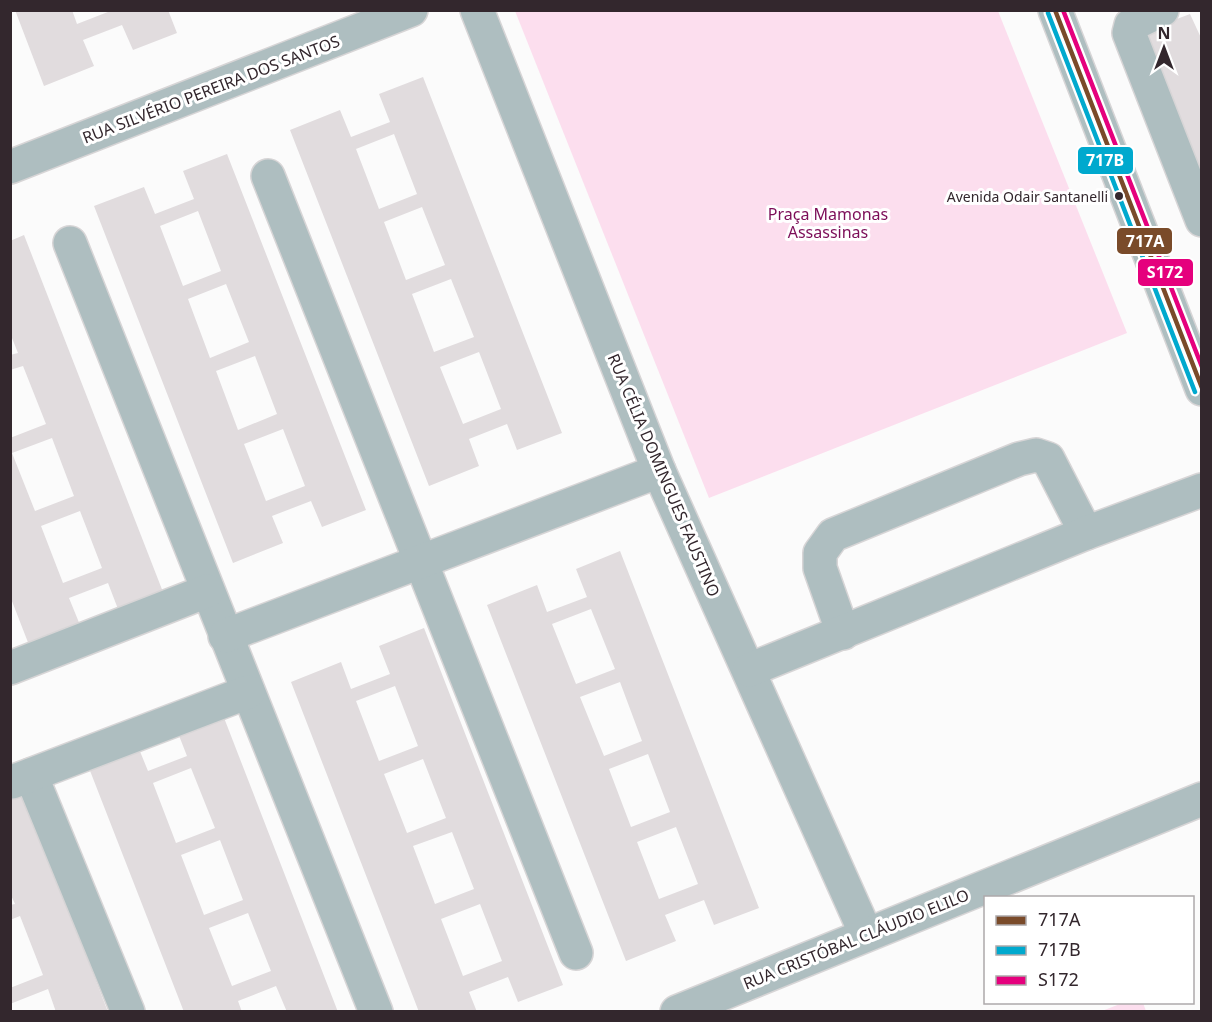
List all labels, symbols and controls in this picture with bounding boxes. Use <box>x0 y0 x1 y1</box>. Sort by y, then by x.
north arrow <box>1134 18 1194 78</box>
text: N <box>1157 22 1171 44</box>
street label: RUA SILVÉRIO PEREIRA DOS SANTOS <box>79 30 343 148</box>
line badge: 717B <box>1077 146 1134 175</box>
text: 717B <box>1086 149 1124 171</box>
place label: Avenida Odair Santanelli <box>947 187 1108 206</box>
marker: Avenida Odair Santanelli <box>1113 190 1125 202</box>
park label: Praça Mamonas Assassinas <box>768 203 888 243</box>
line badge: 717A <box>1116 227 1173 255</box>
text: 717A <box>1126 230 1165 252</box>
line badge: S172 <box>1137 258 1194 287</box>
text: S172 <box>1147 261 1183 283</box>
street label: RUA CÉLIA DOMINGUES FAUSTINO <box>603 350 725 600</box>
street label: RUA CRISTÓBAL CLÁUDIO ELILO <box>740 884 972 994</box>
legend <box>984 896 1194 1004</box>
text: 717A <box>1038 907 1081 931</box>
text: 717B <box>1038 937 1081 961</box>
text: S172 <box>1038 967 1079 991</box>

